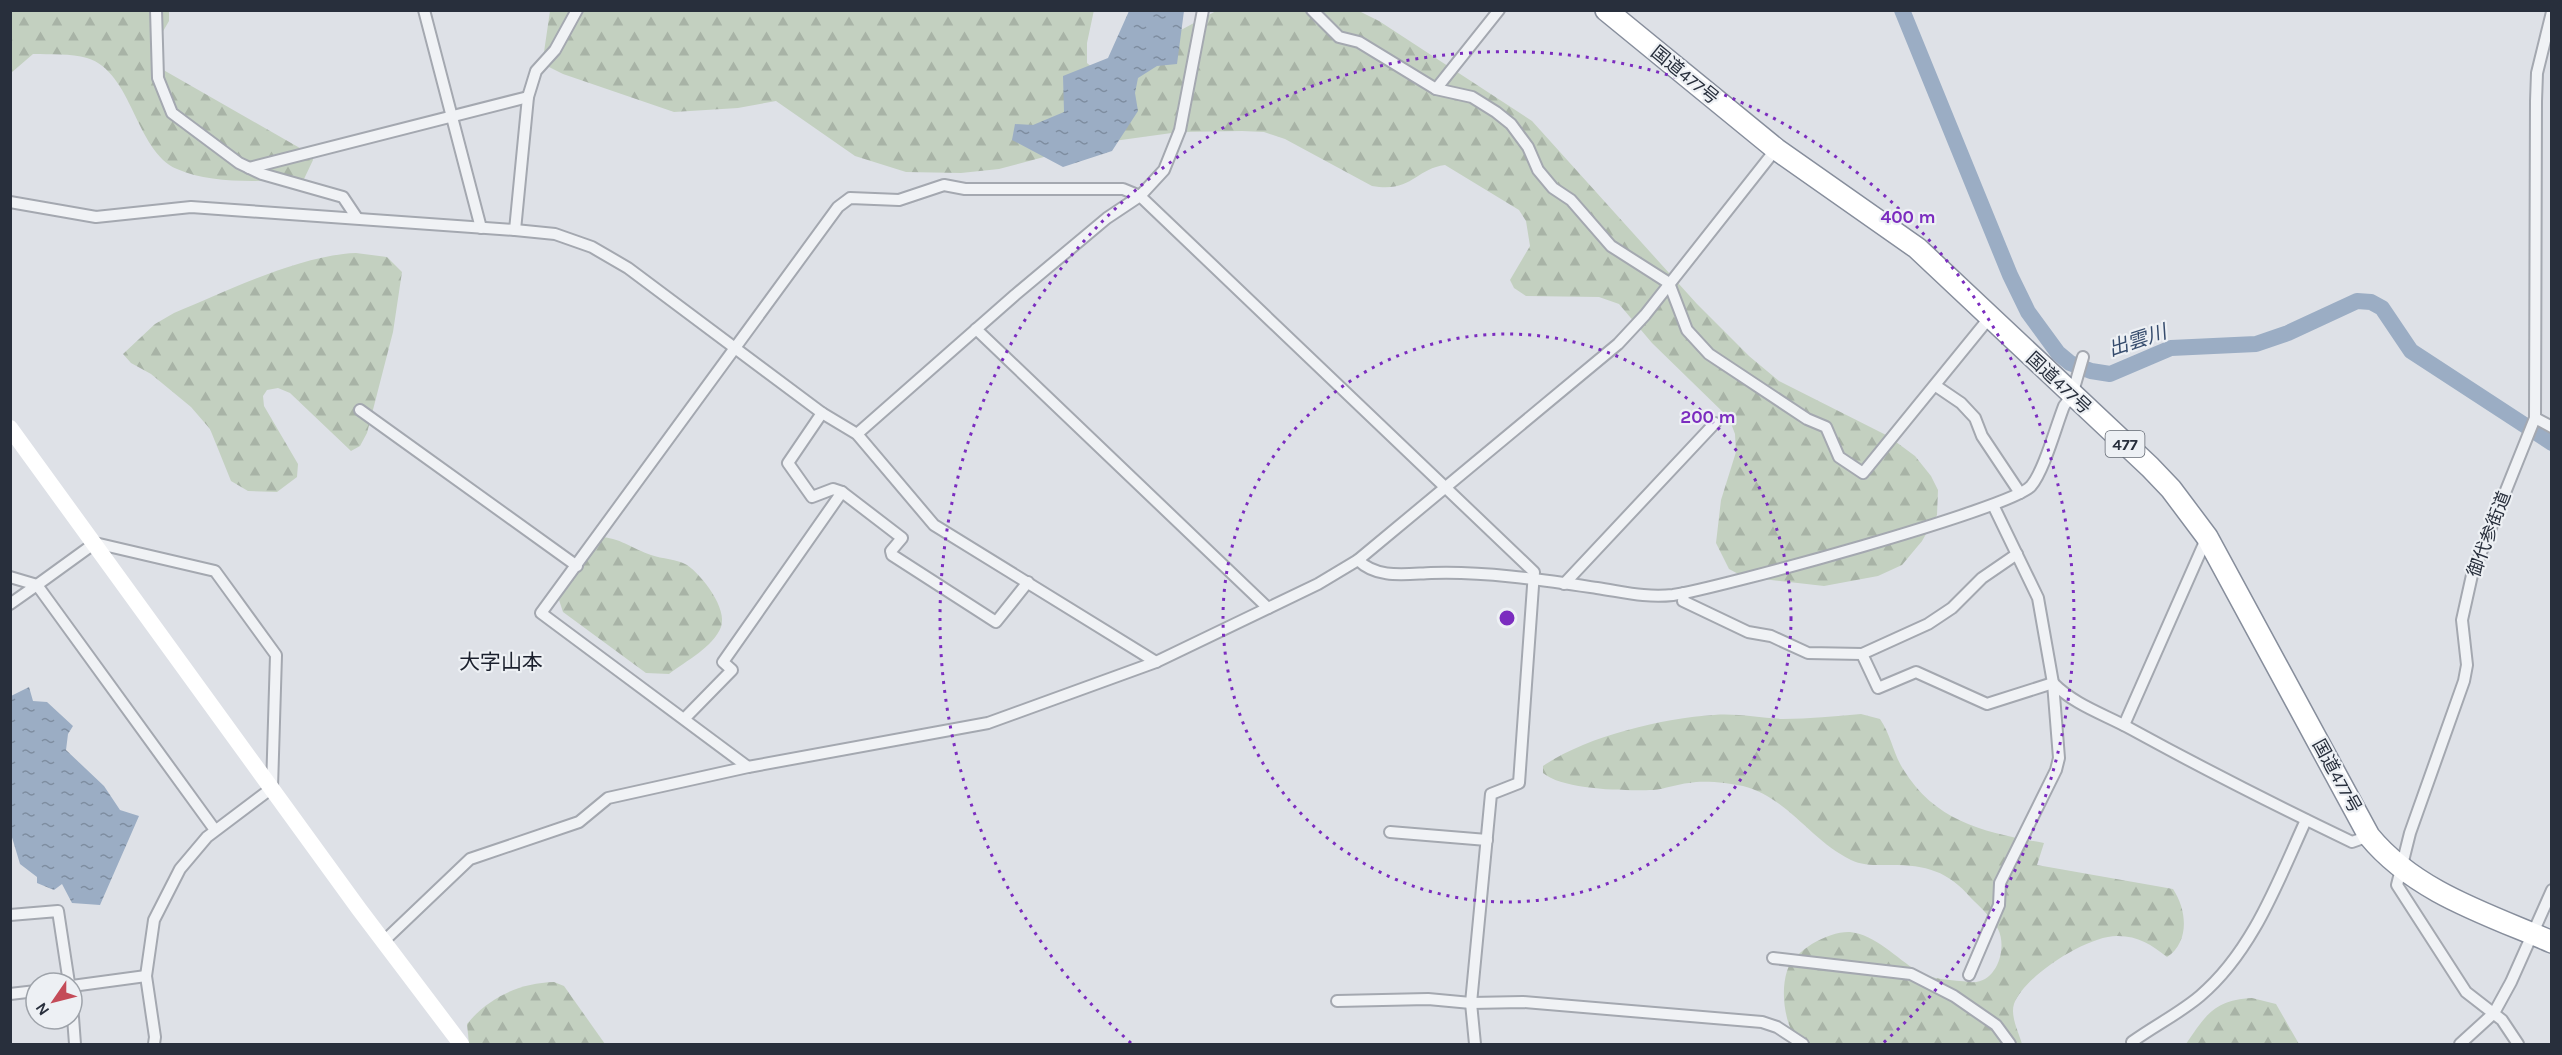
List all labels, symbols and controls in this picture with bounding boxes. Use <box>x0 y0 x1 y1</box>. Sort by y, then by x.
street label: 国道477号 <box>1647 41 1723 109</box>
text: 400 m <box>1880 206 1936 228</box>
water label: 出雲川 <box>2105 320 2171 361</box>
street label: 国道477号 <box>2022 347 2096 419</box>
text: 200 m <box>1680 406 1736 428</box>
road number: 477 <box>2106 431 2144 457</box>
street label: 御代参街道 <box>2463 488 2515 580</box>
centre of rings <box>1497 608 1517 628</box>
district label: 大字山本 <box>459 650 543 674</box>
street label: 国道477号 <box>2308 735 2366 817</box>
north arrow <box>24 971 84 1031</box>
text: N <box>31 999 53 1019</box>

